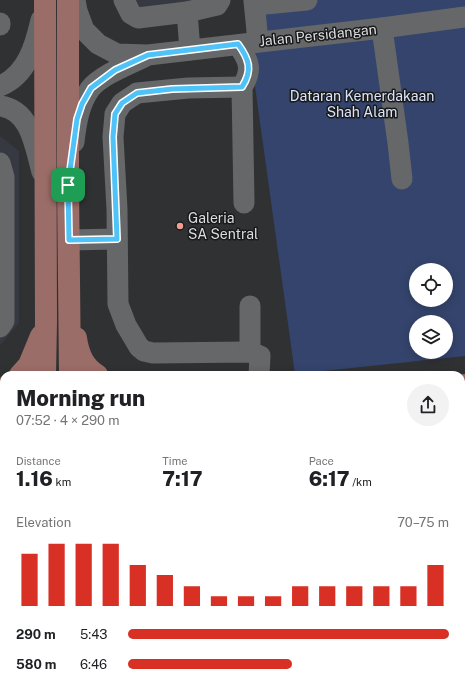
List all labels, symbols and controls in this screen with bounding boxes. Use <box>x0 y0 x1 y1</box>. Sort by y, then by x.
street label: Jalan Persidangan <box>259 21 377 49</box>
park label: Dataran Kemerdakaan Shah Alam <box>290 88 434 120</box>
pin <box>51 168 85 202</box>
icon: arrive <box>57 174 79 196</box>
place label: Galeria SA Sentral <box>188 210 258 242</box>
marker: Galeria SA Sentral <box>175 221 185 231</box>
map controls <box>409 263 453 359</box>
button: locate <box>409 263 453 307</box>
button: layers <box>409 315 453 359</box>
button: share <box>407 384 449 426</box>
text: Morning run <box>16 385 145 411</box>
text: 07:52 · 4 × 290 m <box>16 413 119 428</box>
text: Distance <box>16 455 61 467</box>
text: Time <box>162 455 187 467</box>
text: Pace <box>309 455 334 467</box>
text: 1.16 <box>16 467 53 491</box>
text: 7:17 <box>162 467 202 491</box>
text: 6:17 <box>309 467 350 491</box>
text: km <box>53 476 71 488</box>
text: /km <box>350 476 372 488</box>
text: Elevation <box>16 515 71 530</box>
text: 70–75 m <box>397 515 449 530</box>
text: 290 m <box>16 627 56 642</box>
text: 5:43 <box>80 627 108 642</box>
text: 580 m <box>16 657 56 672</box>
text: 6:46 <box>80 657 107 672</box>

